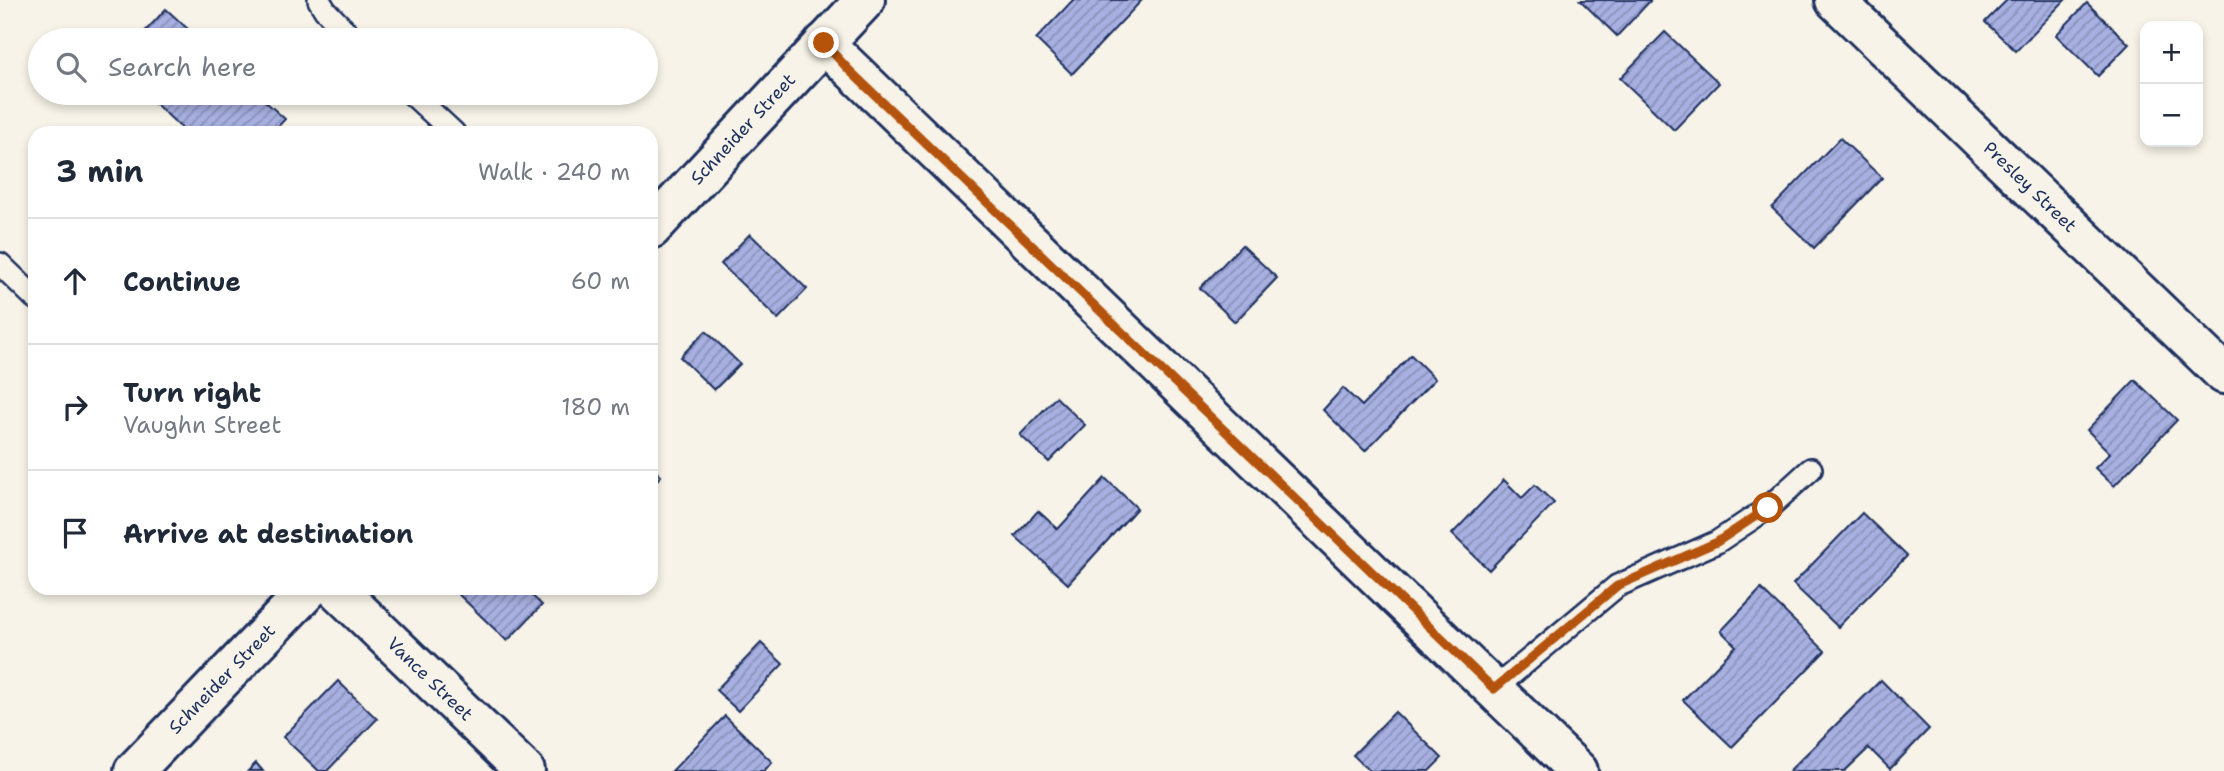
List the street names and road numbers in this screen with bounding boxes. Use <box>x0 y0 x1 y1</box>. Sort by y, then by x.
street label: Schneider Street <box>685 68 801 190</box>
street label: Presley Street <box>1978 136 2082 238</box>
street label: Schneider Street <box>163 619 281 739</box>
street label: Vance Street <box>382 632 478 726</box>

